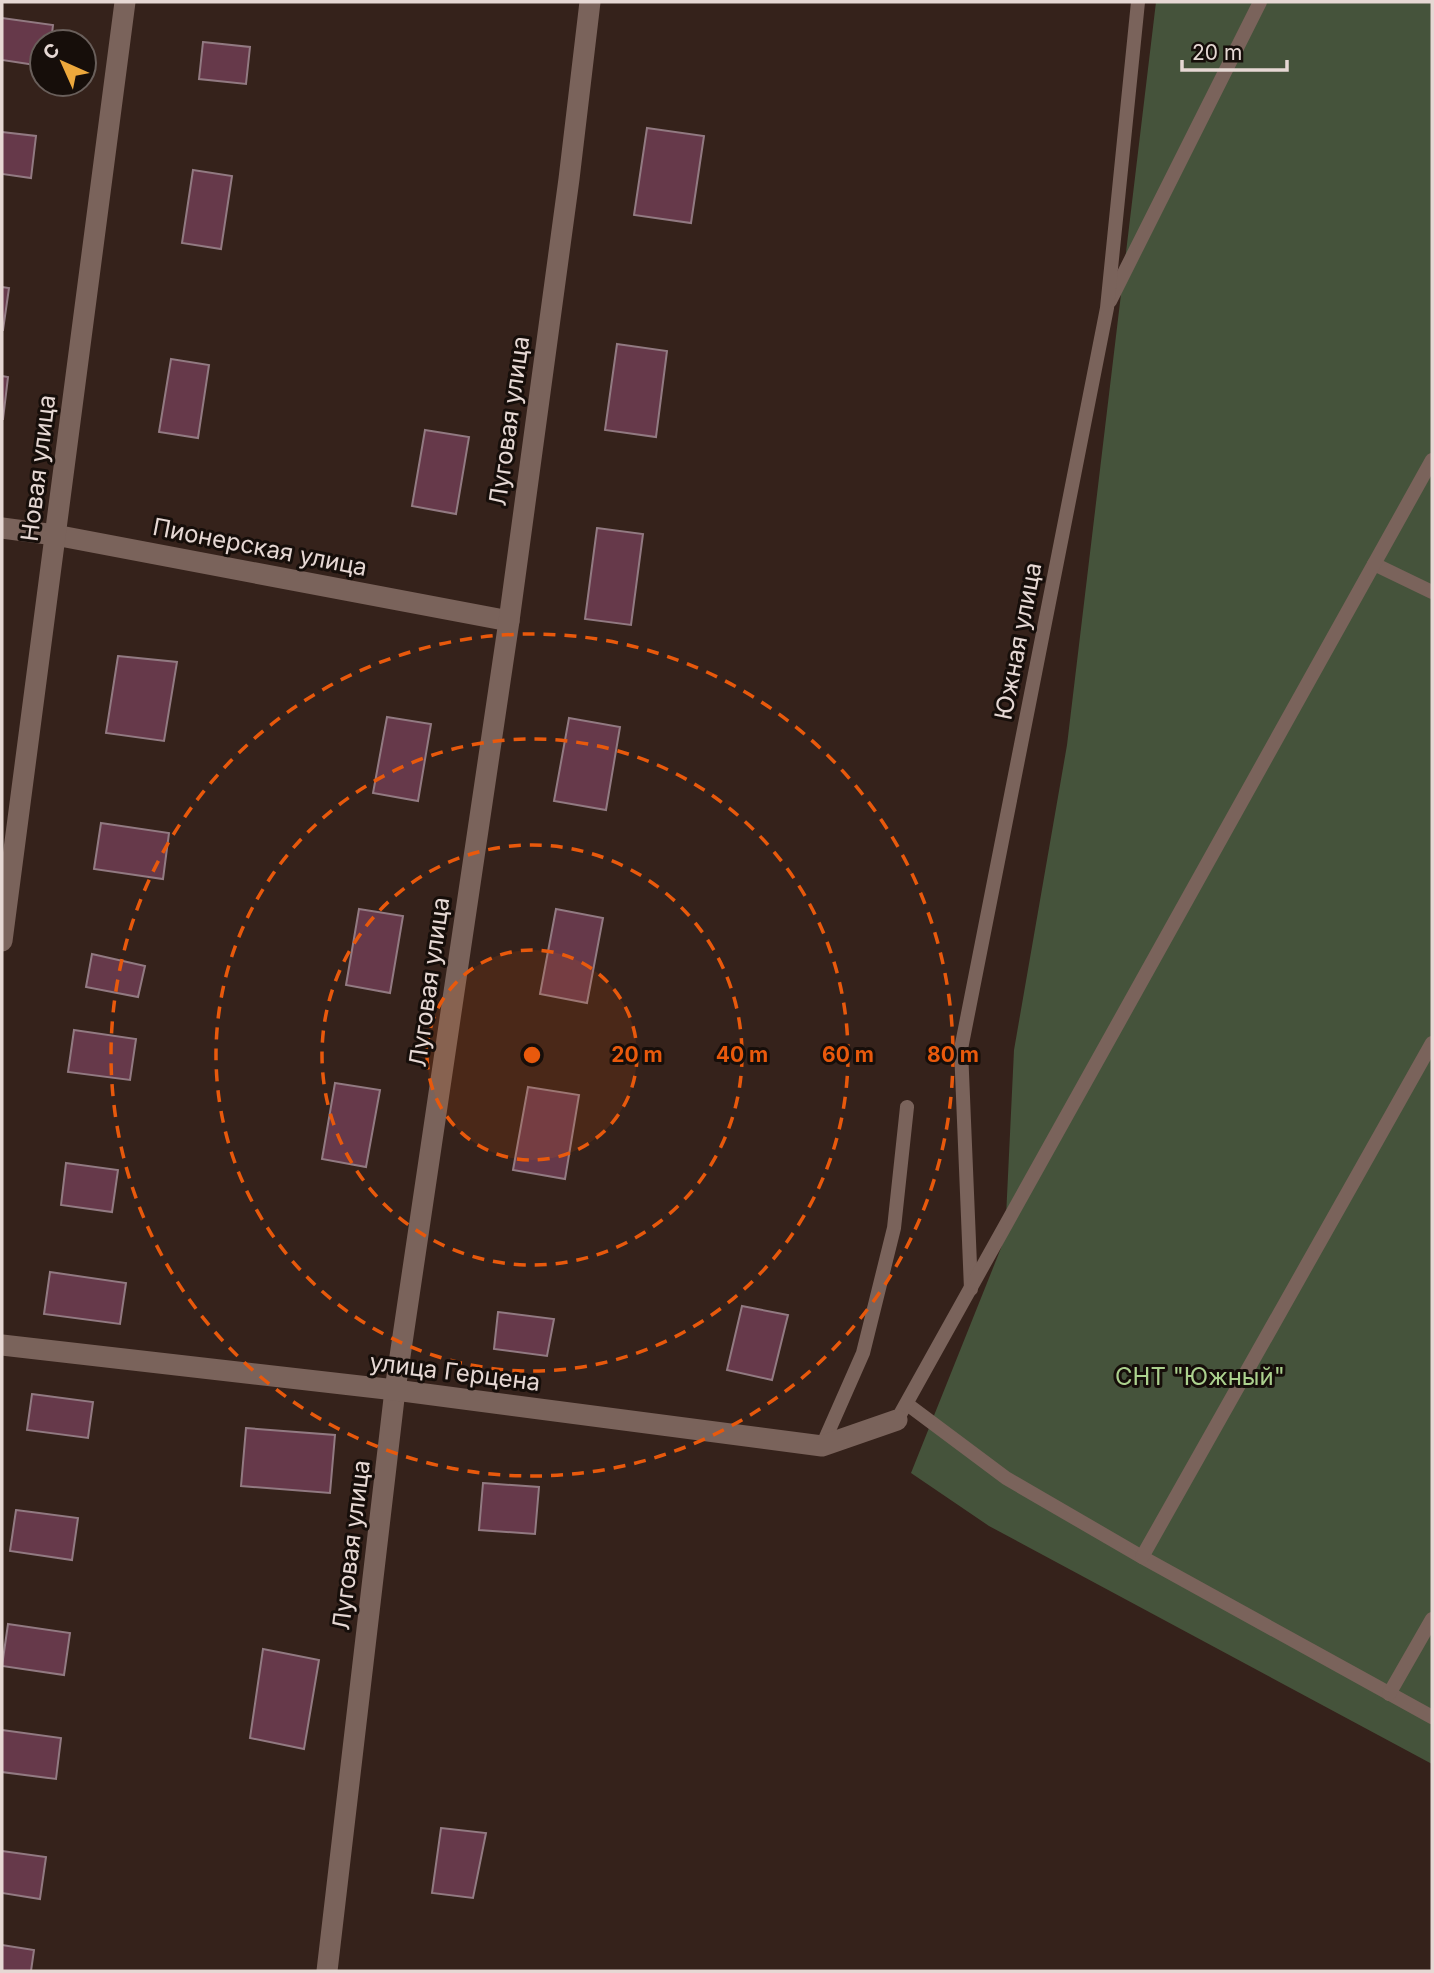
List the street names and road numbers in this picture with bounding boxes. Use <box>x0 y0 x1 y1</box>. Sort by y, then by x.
street label: Луговая улица <box>483 334 535 508</box>
street label: Новая улица <box>15 393 61 543</box>
street label: Пионерская улица <box>150 512 370 582</box>
street label: Южная улица <box>989 560 1047 722</box>
street label: Луговая улица <box>403 895 455 1069</box>
street label: улица Герцена <box>368 1347 542 1397</box>
street label: Луговая улица <box>326 1458 376 1632</box>

